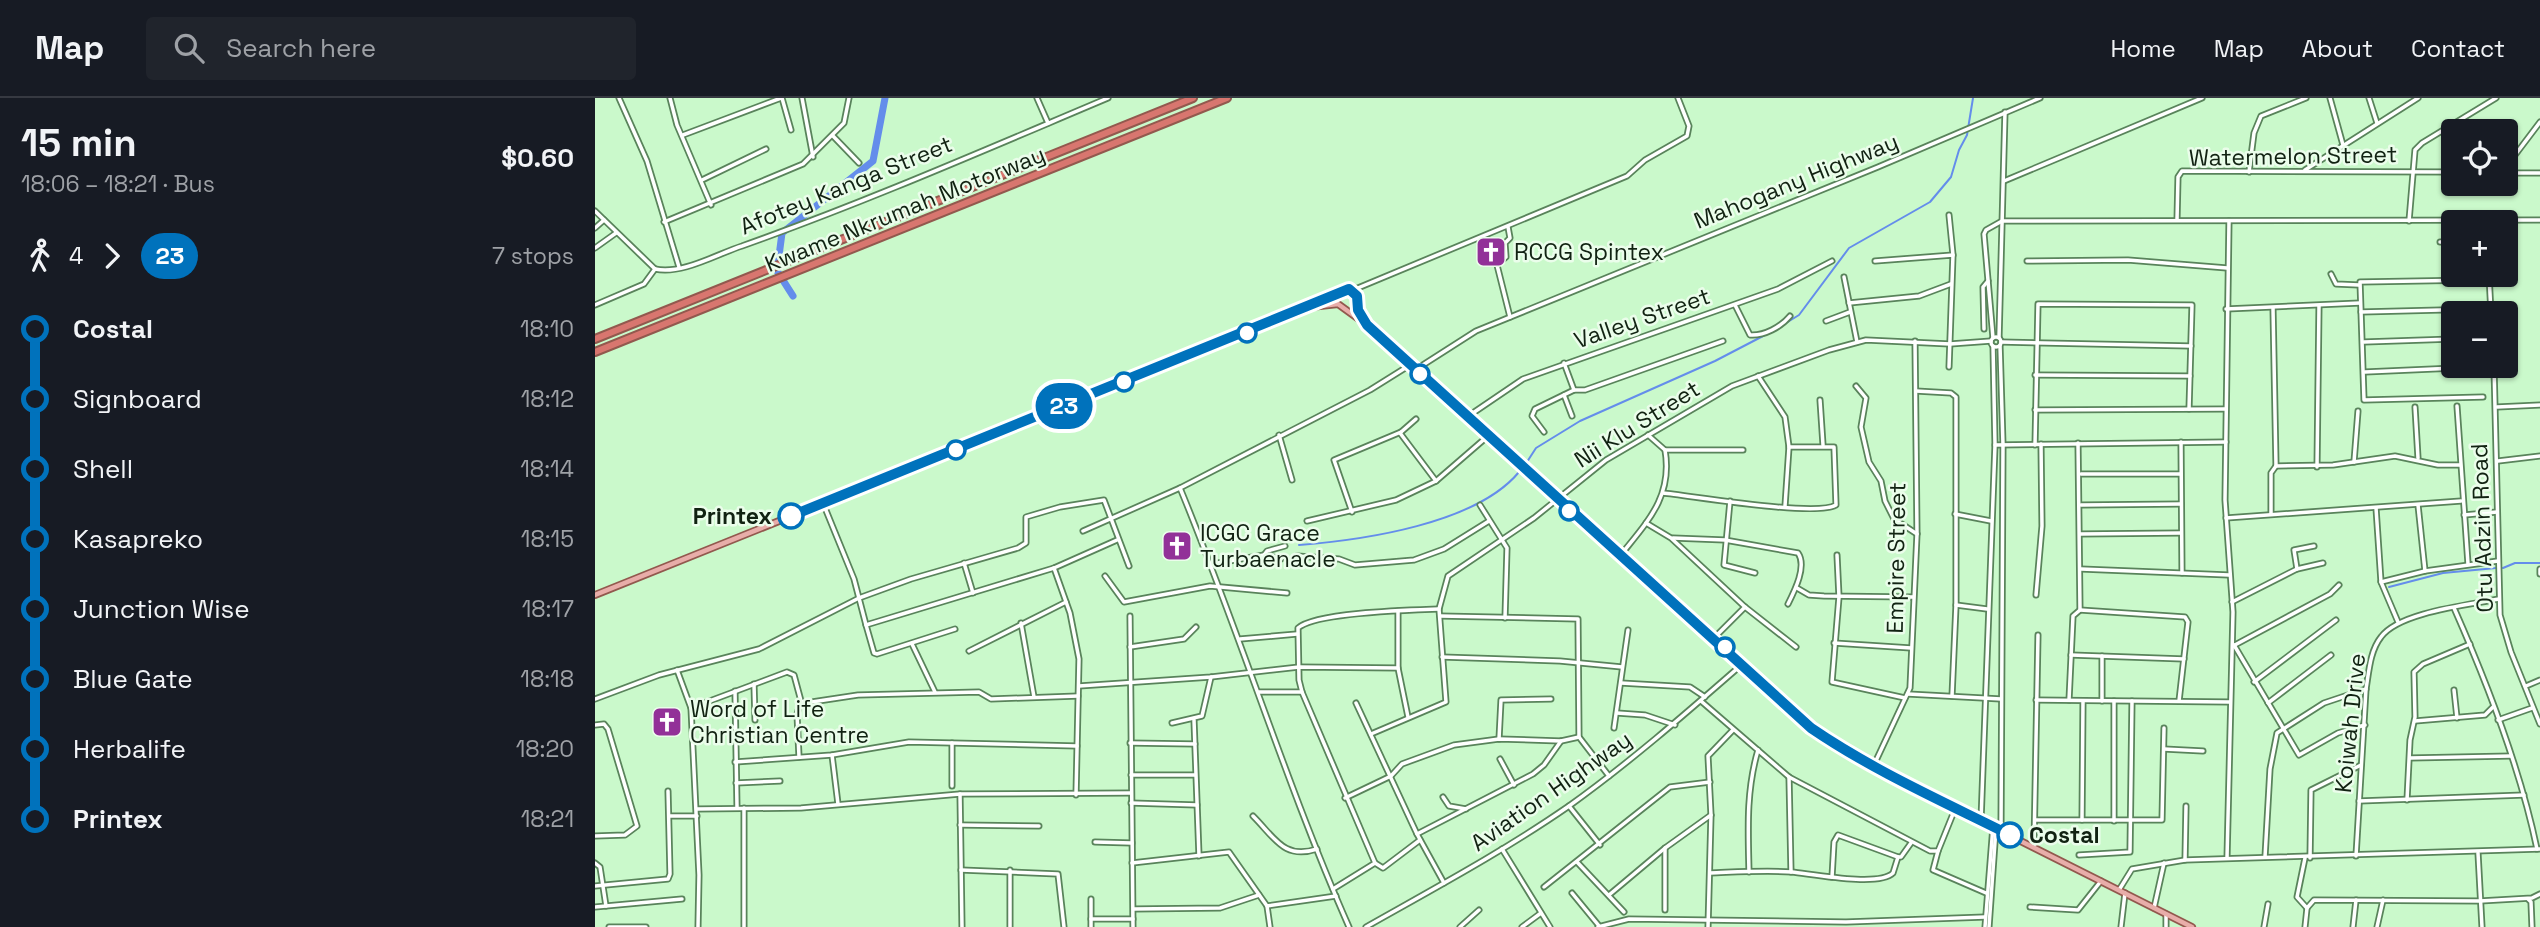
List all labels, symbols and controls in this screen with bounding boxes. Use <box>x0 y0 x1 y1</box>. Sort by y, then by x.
search box <box>146 17 636 80</box>
text: Map <box>35 27 104 69</box>
icon: search <box>170 29 208 67</box>
text: Search here <box>226 31 376 65</box>
text: Home <box>2110 33 2176 64</box>
text: Map <box>2214 33 2264 64</box>
text: About <box>2302 33 2373 64</box>
text: Contact <box>2411 33 2505 64</box>
text: 15 min <box>21 119 137 167</box>
map controls <box>2441 119 2518 378</box>
button: locate <box>2441 119 2518 196</box>
street label: Mahogany Highway <box>1689 126 1903 236</box>
street label: Afotey Kanga Street <box>735 129 957 241</box>
street label: Kwame Nkrumah Motorway <box>760 139 1050 279</box>
street label: Watermelon Street <box>2189 139 2397 173</box>
text: $0.60 <box>501 141 574 175</box>
text: 18:06 – 18:21 · Bus <box>21 169 215 199</box>
button: + <box>2441 210 2518 287</box>
church icon: RCCG Spintex <box>1474 235 1508 269</box>
icon: walk <box>21 237 59 275</box>
icon: forward <box>93 237 131 275</box>
place label: RCCG Spintex <box>1514 237 1664 267</box>
text: 23 <box>155 240 184 271</box>
text: 4 <box>69 241 83 271</box>
text: 7 stops <box>492 241 574 271</box>
street label: Valley Street <box>1570 281 1714 355</box>
button: − <box>2441 301 2518 378</box>
text: Costal <box>73 312 153 346</box>
text: 18:10 <box>520 314 574 344</box>
unlabelled marker <box>1237 323 1257 343</box>
unlabelled marker <box>1410 364 1430 384</box>
unlabelled marker <box>1114 372 1134 392</box>
street label: Nii Klu Street <box>1569 374 1705 474</box>
text: Signboard <box>73 382 202 416</box>
line badge: 23 <box>1033 383 1095 429</box>
text: 18:12 <box>521 384 574 414</box>
text: 23 <box>1050 390 1078 421</box>
unlabelled marker <box>946 440 966 460</box>
street label: Otu Adzin Road <box>2464 443 2500 613</box>
text: Shell <box>73 452 133 486</box>
text: 18:14 <box>520 454 574 484</box>
street label: Empire Street <box>1880 482 1912 634</box>
place label: Printex <box>693 501 772 531</box>
unlabelled marker <box>1559 501 1579 521</box>
marker: Printex <box>778 503 804 529</box>
place label: ICGC Grace Turbaenacle <box>1200 518 1336 574</box>
text: Kasapreko <box>73 522 203 556</box>
text: 18:15 <box>521 524 574 554</box>
church icon: ICGC Grace Turbaenacle <box>1160 529 1194 563</box>
text: Junction Wise <box>73 592 250 626</box>
text: 18:17 <box>522 594 574 624</box>
unlabelled marker <box>1715 637 1735 657</box>
street label: Koiwah Drive <box>2328 652 2372 794</box>
text: Blue Gate <box>73 662 193 696</box>
text: 18:18 <box>520 664 574 694</box>
place label: Word of Life Christian Centre <box>690 694 869 750</box>
church icon: Word of Life Christian Centre <box>650 705 684 739</box>
street label: Aviation Highway <box>1465 724 1637 858</box>
text: Herbalife <box>73 732 186 766</box>
text: 18:20 <box>516 734 574 764</box>
text: Printex <box>73 802 163 836</box>
text: 18:21 <box>521 804 574 834</box>
place label: Costal <box>2029 820 2100 850</box>
marker: Costal <box>1997 822 2023 848</box>

